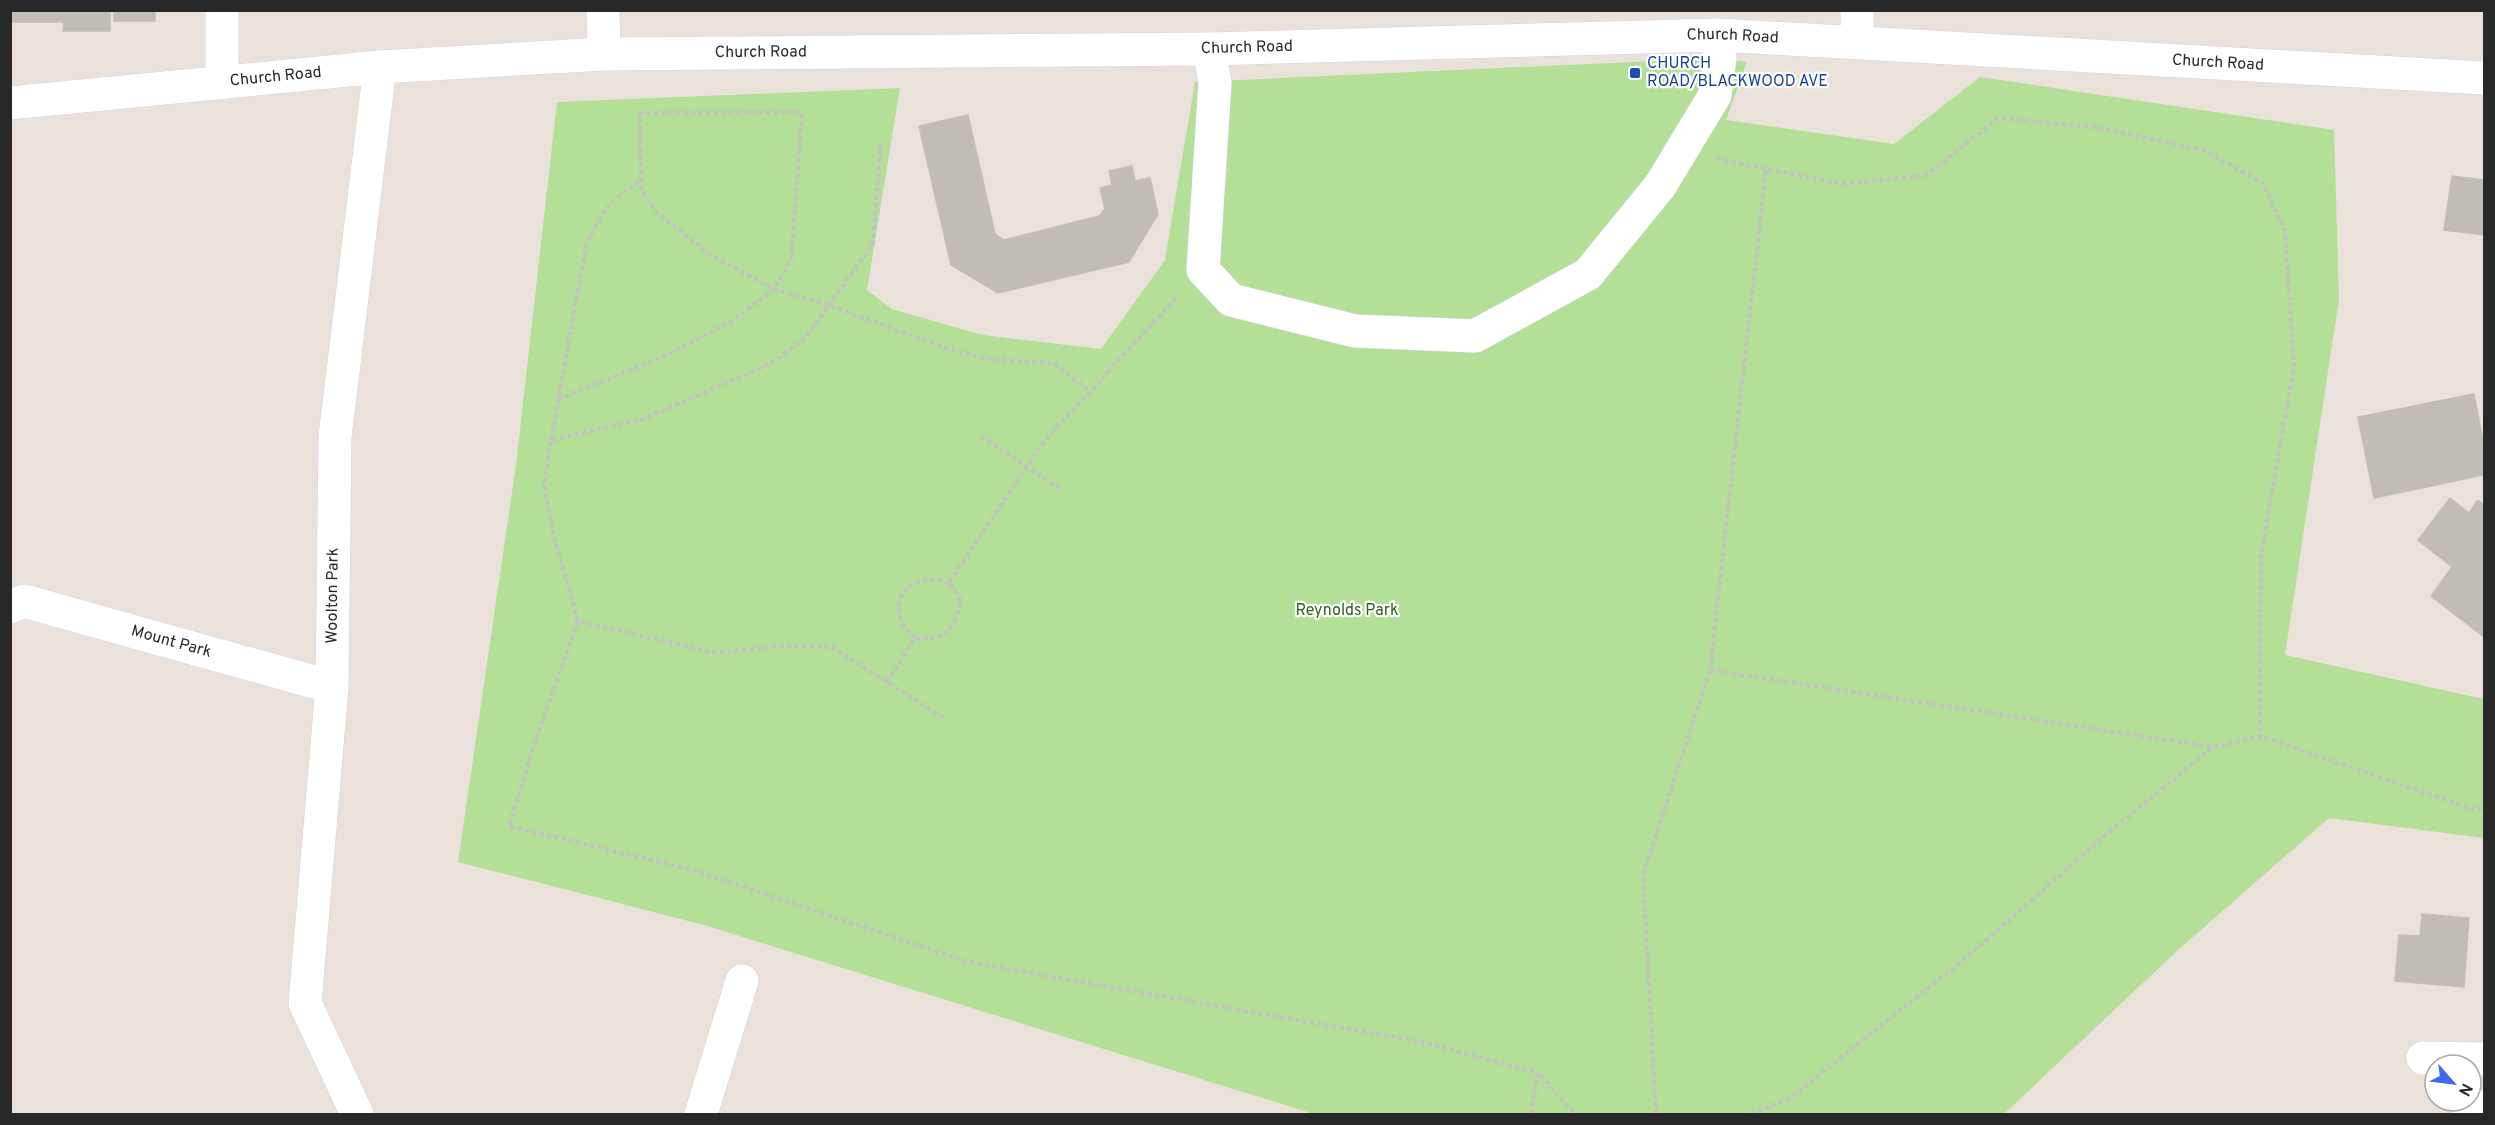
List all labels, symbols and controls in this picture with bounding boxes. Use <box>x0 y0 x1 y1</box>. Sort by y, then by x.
street label: Church Road <box>1686 25 1779 48</box>
street label: Church Road <box>1201 37 1293 59</box>
street label: Church Road <box>715 42 807 63</box>
street label: Church Road <box>2171 50 2264 76</box>
place label: CHURCH ROAD/BLACKWOOD AVE <box>1647 54 1828 92</box>
street label: Church Road <box>229 63 323 92</box>
marker: CHURCH ROAD/BLACKWOOD AVE <box>1628 66 1642 80</box>
street label: Woolton Park <box>323 548 344 644</box>
park label: Reynolds Park <box>1296 601 1398 621</box>
street label: Mount Park <box>129 621 214 663</box>
north arrow <box>2423 1053 2483 1113</box>
text: N <box>2453 1079 2476 1099</box>

